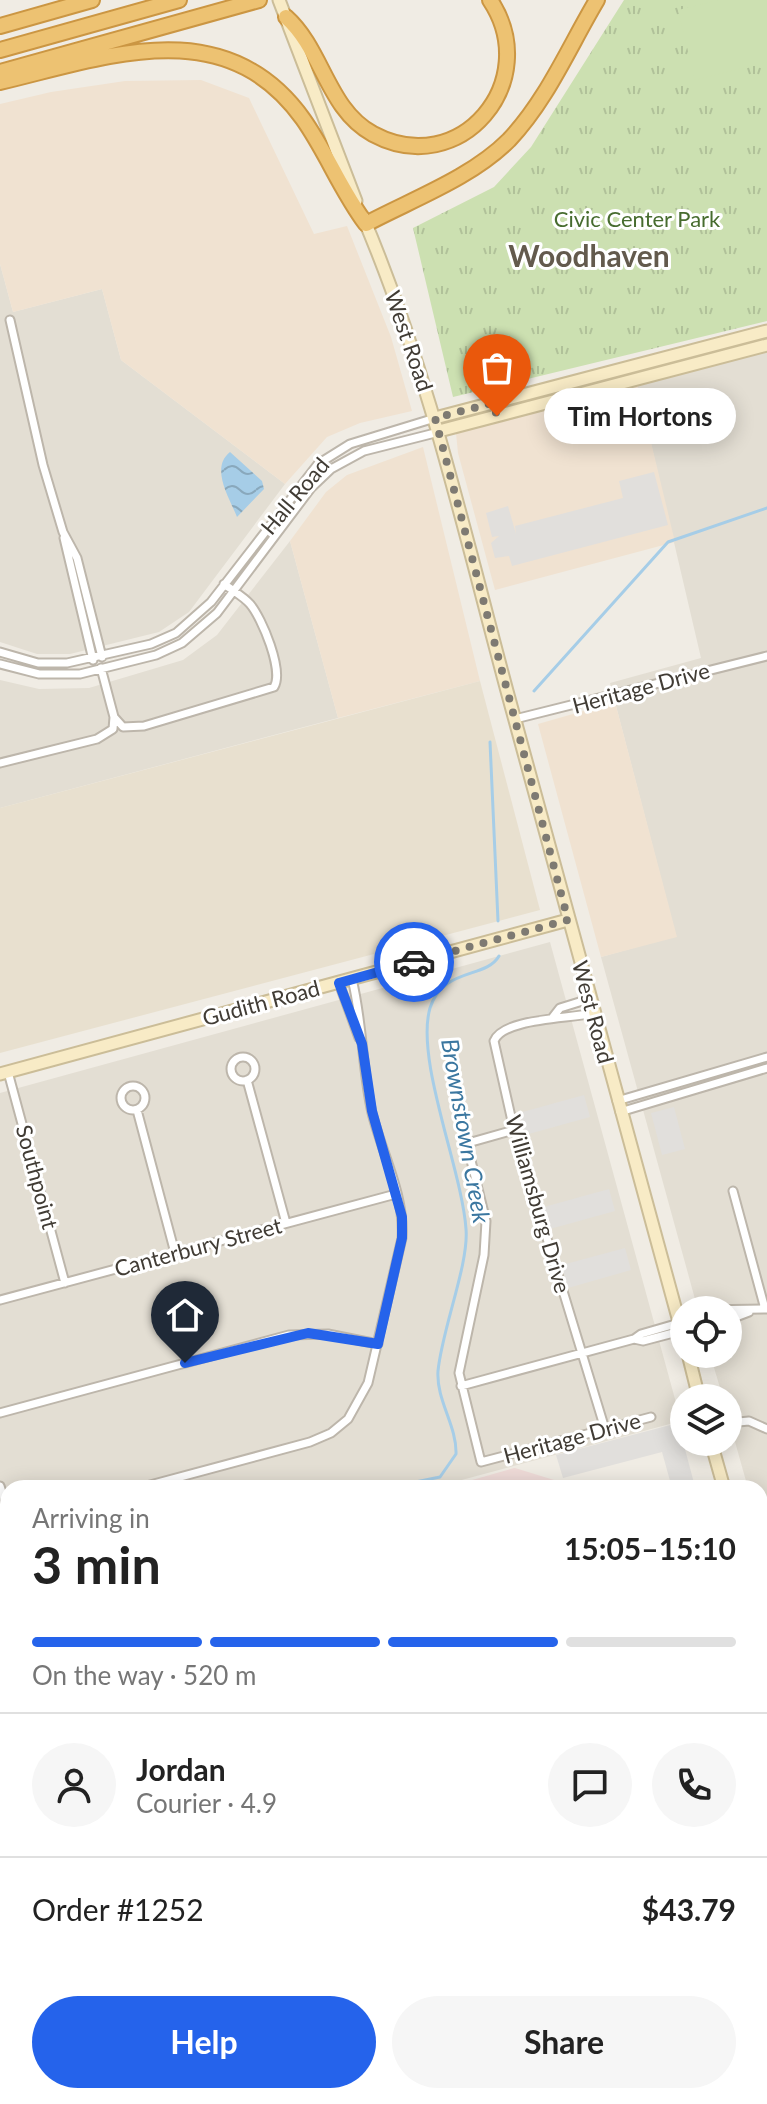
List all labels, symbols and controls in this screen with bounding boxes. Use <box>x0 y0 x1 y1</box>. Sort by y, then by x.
park label: Civic Center Park <box>554 205 721 232</box>
district label: Woodhaven <box>508 237 670 273</box>
street label: West Road <box>380 287 439 395</box>
pin <box>463 334 531 416</box>
icon: bag <box>475 346 519 390</box>
callout: Tim Hortons <box>545 388 737 444</box>
text: Tim Hortons <box>567 400 713 432</box>
street label: Hall Road <box>255 452 335 540</box>
street label: Heritage Drive <box>569 656 713 719</box>
courier <box>374 922 454 1002</box>
icon: car <box>392 940 436 984</box>
street label: West Road <box>567 958 620 1066</box>
street label: Gudith Road <box>199 974 322 1031</box>
water label: Brownstown Creek <box>436 1036 497 1226</box>
street label: Williamsburg Drive <box>500 1112 577 1296</box>
street label: Southpoint <box>11 1122 64 1232</box>
street label: Canterbury Street <box>111 1211 285 1282</box>
pin <box>151 1281 219 1363</box>
icon: home <box>163 1293 207 1337</box>
map controls <box>670 1296 742 1456</box>
button: locate <box>670 1296 742 1368</box>
button: layers <box>670 1384 742 1456</box>
street label: Heritage Drive <box>500 1406 644 1469</box>
text: Arriving in <box>32 1502 150 1534</box>
text: 15:05–15:10 <box>564 1530 736 1566</box>
text: 3 min <box>32 1533 161 1595</box>
text: On the way · 520 m <box>32 1659 256 1691</box>
button: person <box>32 1743 116 1827</box>
button: chat <box>548 1743 632 1827</box>
button: phone <box>652 1743 736 1827</box>
text: Jordan <box>136 1751 226 1787</box>
text: Courier · 4.9 <box>136 1787 277 1819</box>
text: Order #1252 <box>32 1891 204 1927</box>
text: $43.79 <box>642 1891 736 1927</box>
button: Help <box>32 1996 376 2088</box>
button: Share <box>392 1996 736 2088</box>

